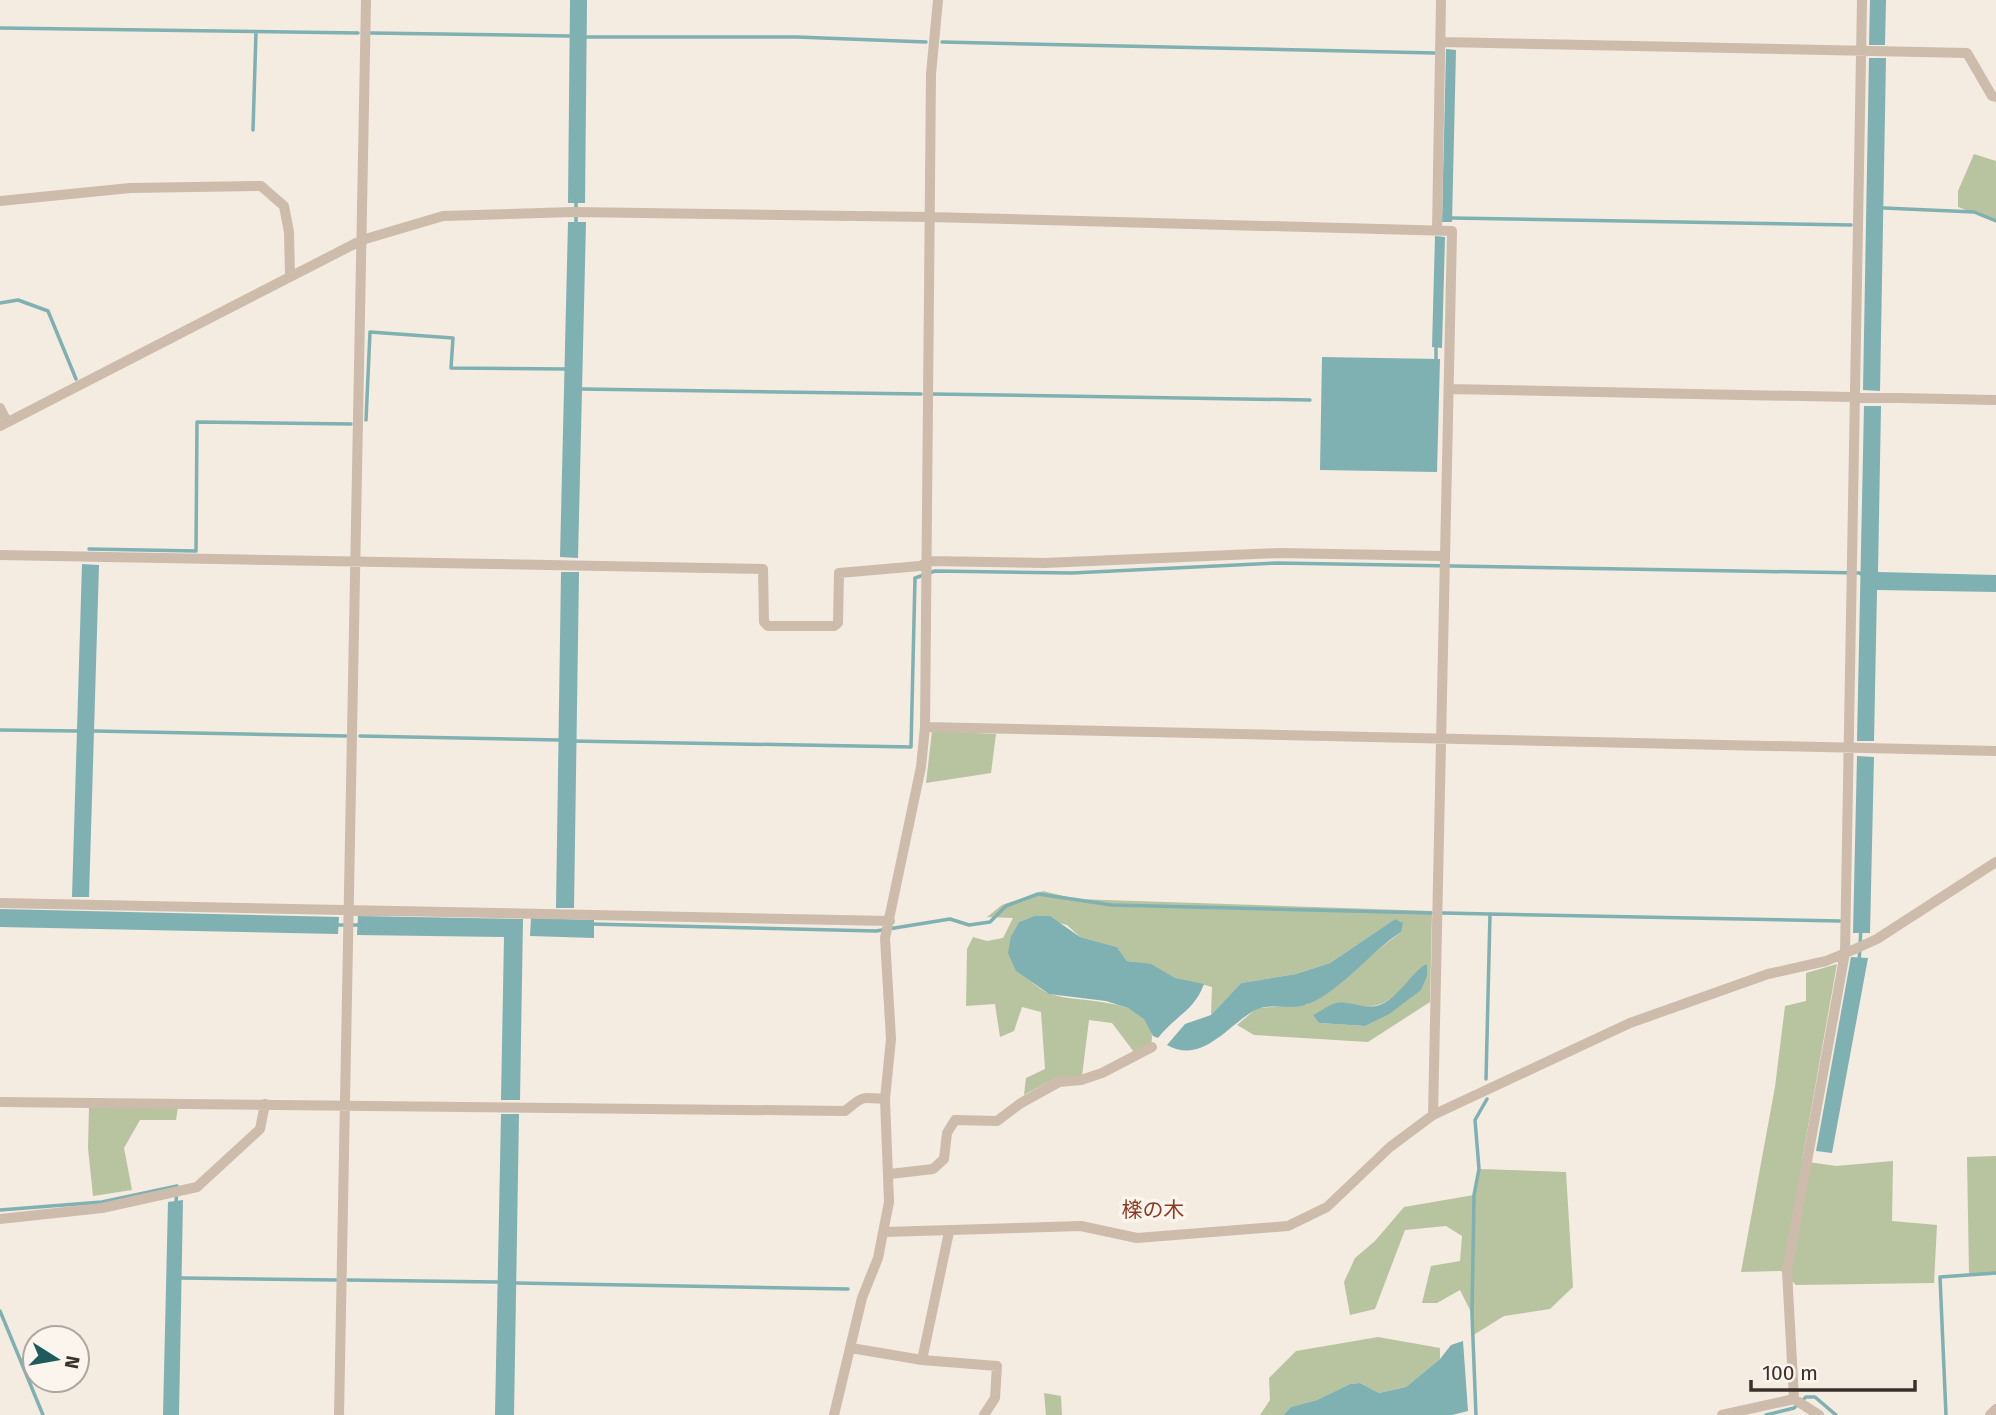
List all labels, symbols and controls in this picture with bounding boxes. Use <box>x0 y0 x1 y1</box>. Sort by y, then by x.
district label: 檪の木 <box>1122 1197 1185 1223</box>
north arrow <box>21 1324 91 1394</box>
scale bar <box>1751 1348 1916 1392</box>
text: N <box>60 1354 85 1371</box>
text: 100 m <box>1762 1360 1818 1386</box>

